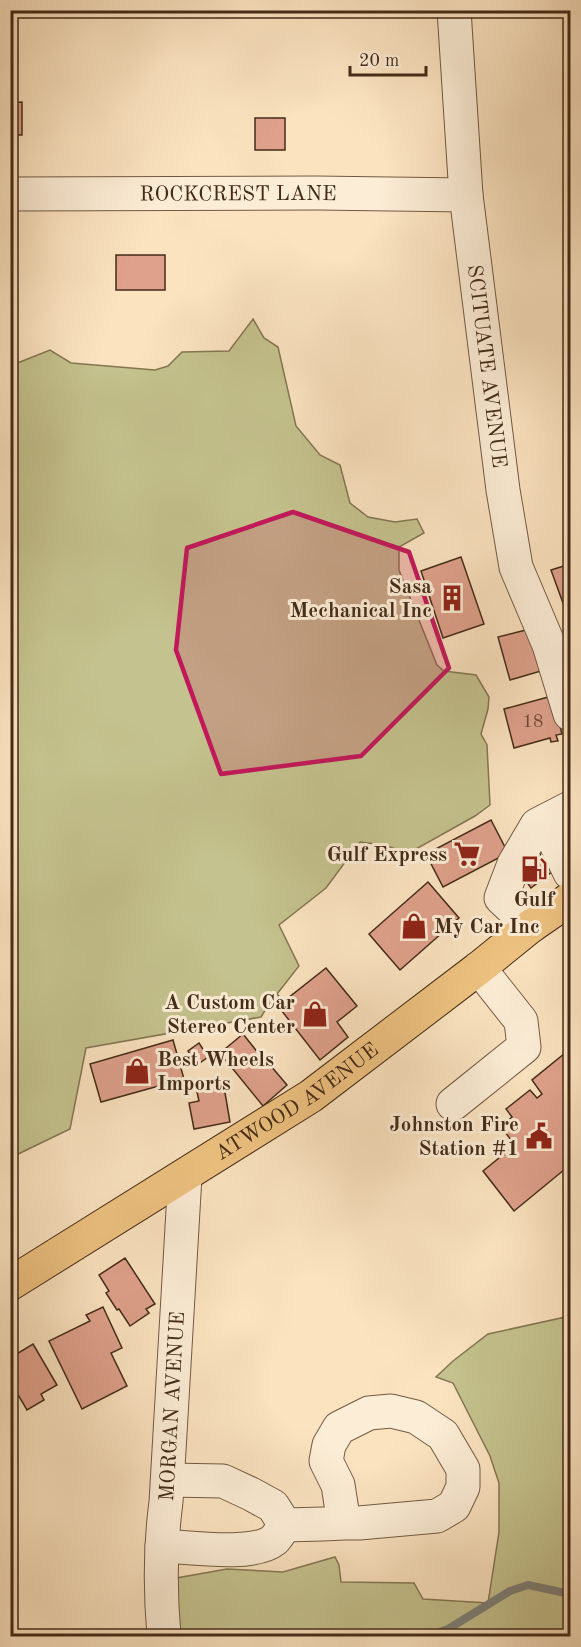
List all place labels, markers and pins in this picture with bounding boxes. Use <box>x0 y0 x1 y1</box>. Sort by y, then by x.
place label: Sasa Mechanical Inc <box>290 577 432 622</box>
building icon: Sasa Mechanical Inc <box>437 583 467 613</box>
supermarket icon: Gulf Express <box>452 839 482 869</box>
place label: Gulf Express <box>327 845 447 866</box>
fuel station icon: Gulf <box>519 854 549 884</box>
place label: Gulf <box>514 890 556 911</box>
shop icon: My Car Inc <box>399 911 429 941</box>
place label: My Car Inc <box>434 917 540 938</box>
place label: A Custom Car Stereo Center <box>164 993 295 1038</box>
shop icon: A Custom Car Stereo Center <box>300 999 330 1029</box>
place label: Best Wheels Imports <box>157 1050 274 1095</box>
shop icon: Best Wheels Imports <box>122 1056 152 1086</box>
place label: Johnston Fire Station #1 <box>390 1115 519 1160</box>
public building icon: Johnston Fire Station #1 <box>524 1121 554 1151</box>

